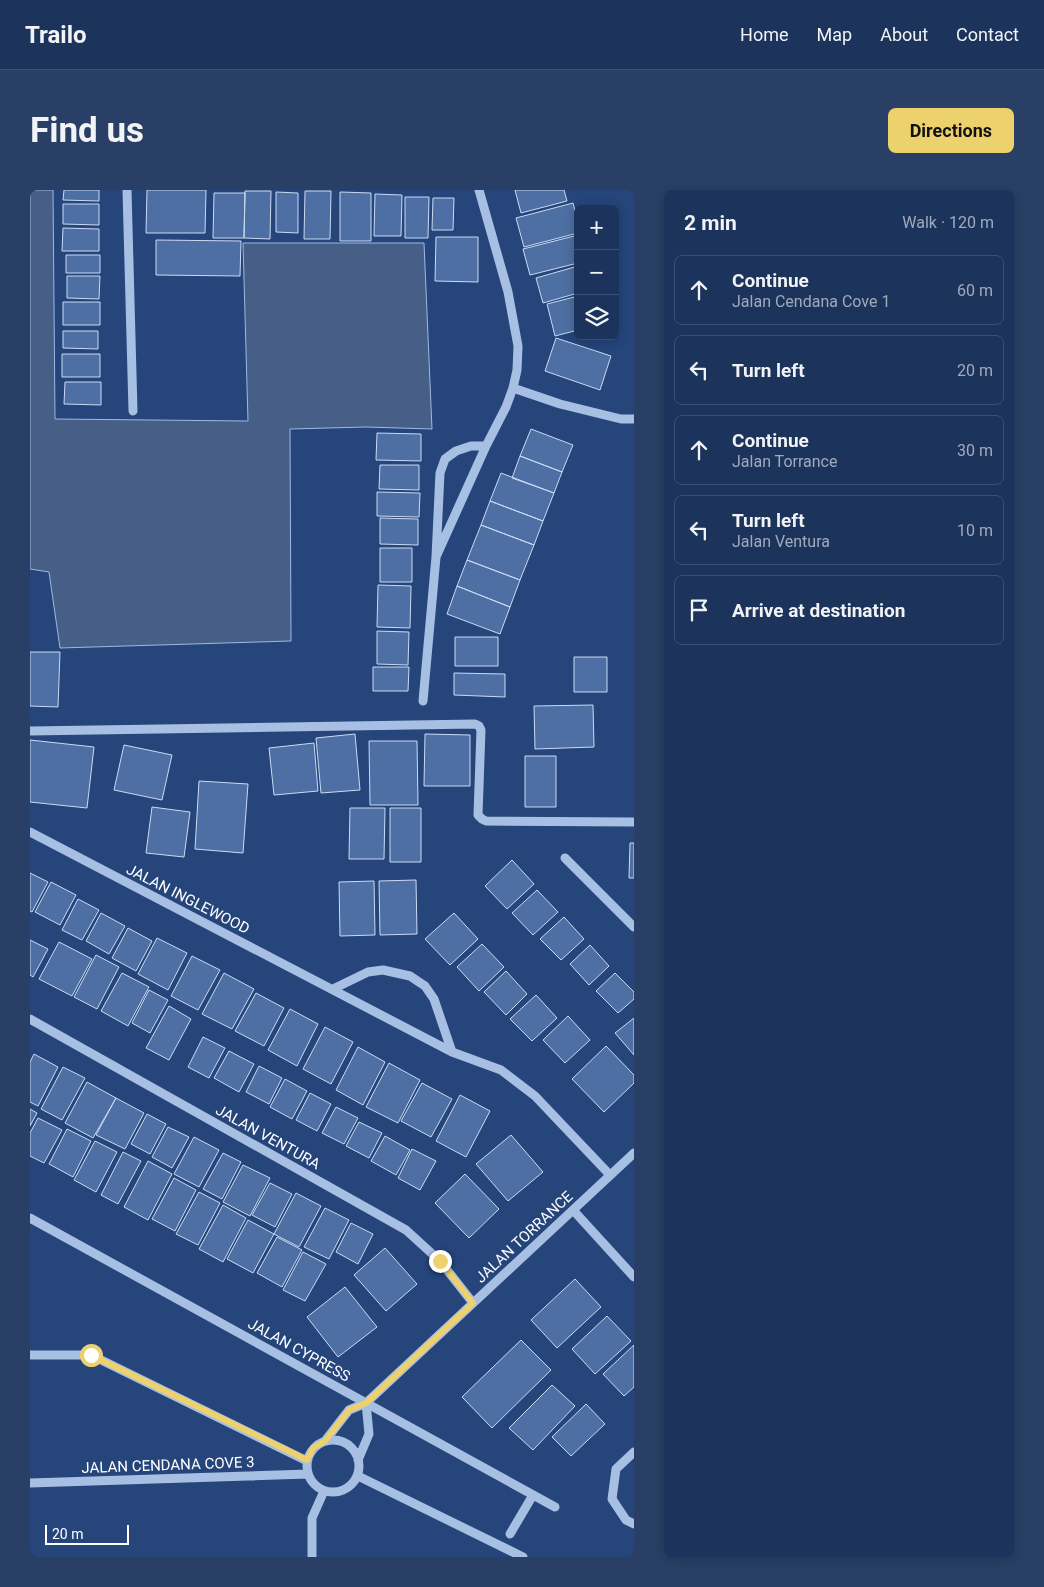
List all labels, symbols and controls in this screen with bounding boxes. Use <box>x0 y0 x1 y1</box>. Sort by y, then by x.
text: Trailo <box>25 21 87 49</box>
text: Home <box>740 24 789 45</box>
text: Map <box>817 24 852 45</box>
text: About <box>880 24 928 45</box>
text: Contact <box>956 24 1019 45</box>
button: Directions <box>888 108 1014 153</box>
text: Find us <box>30 110 144 151</box>
map controls <box>574 205 619 340</box>
button: + <box>574 205 619 250</box>
text: 2 min <box>684 211 737 235</box>
text: Walk · 120 m <box>902 213 994 232</box>
button: − <box>574 250 619 295</box>
text: Continue <box>732 269 809 292</box>
icon: ahead <box>685 276 713 304</box>
text: 60 m <box>957 281 993 300</box>
text: Jalan Cendana Cove 1 <box>732 292 890 311</box>
button: layers <box>574 295 619 340</box>
icon: left <box>685 356 713 384</box>
text: Turn left <box>732 359 805 382</box>
text: 20 m <box>957 361 993 380</box>
text: Continue <box>732 429 809 452</box>
icon: ahead <box>685 436 713 464</box>
text: 30 m <box>957 441 993 460</box>
text: Jalan Torrance <box>732 452 837 471</box>
text: Turn left <box>732 509 805 532</box>
icon: left <box>685 516 713 544</box>
text: 10 m <box>957 521 993 540</box>
text: Jalan Ventura <box>732 532 830 551</box>
icon: arrive <box>685 596 713 624</box>
text: Arrive at destination <box>732 599 905 622</box>
street label: JALAN INGLEWOOD <box>123 860 253 938</box>
street label: JALAN VENTURA <box>213 1101 324 1173</box>
street label: JALAN TORRANCE <box>472 1187 577 1287</box>
route end <box>429 1250 452 1273</box>
street label: JALAN CYPRESS <box>245 1314 353 1386</box>
route start <box>80 1344 103 1367</box>
street label: JALAN CENDANA COVE 3 <box>81 1453 255 1477</box>
scale bar <box>45 1522 129 1545</box>
text: 20 m <box>52 1526 84 1542</box>

